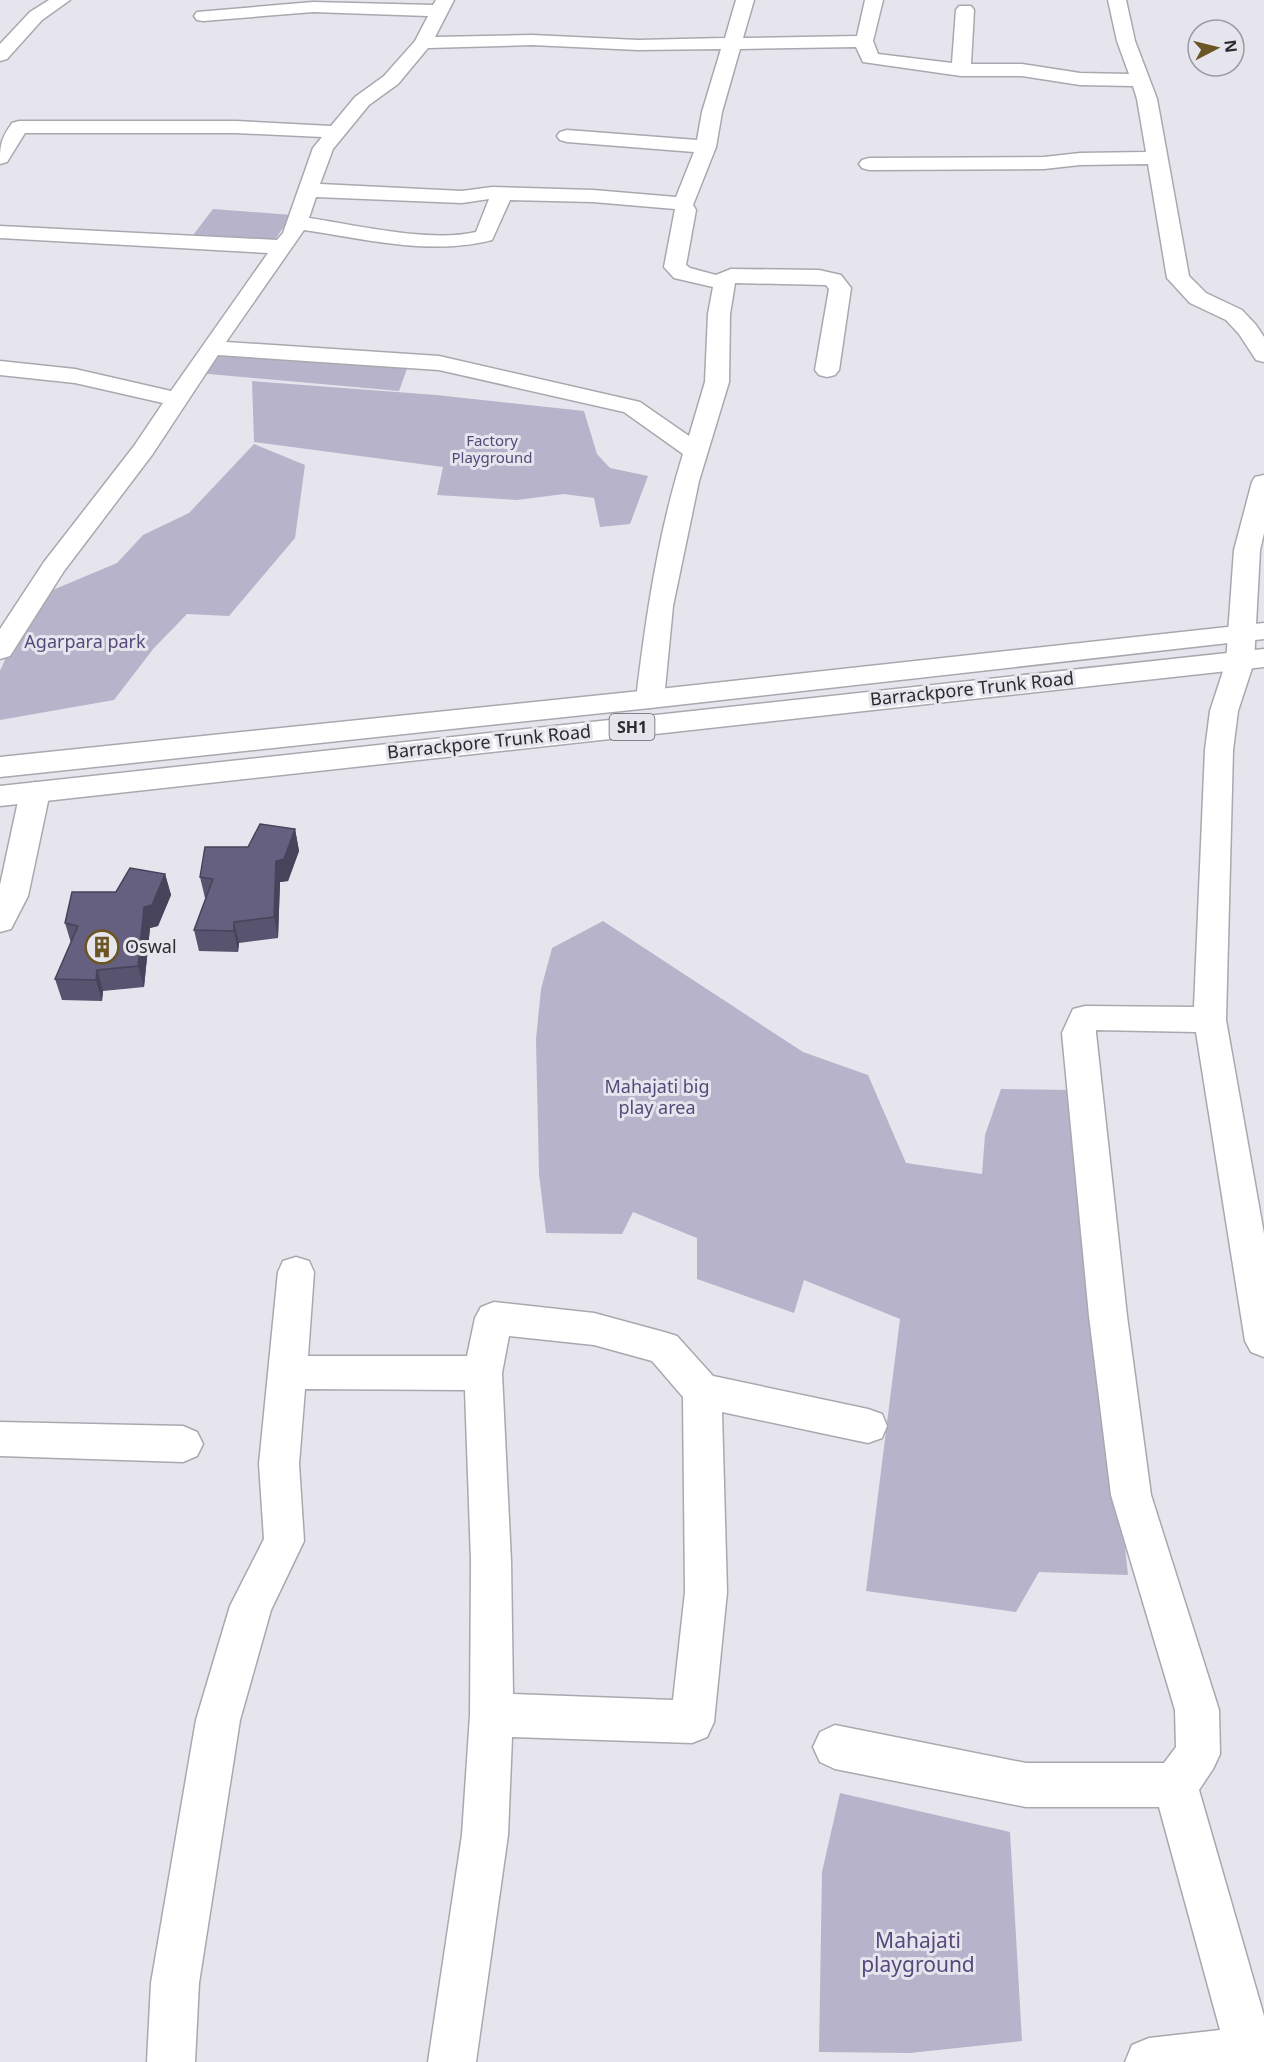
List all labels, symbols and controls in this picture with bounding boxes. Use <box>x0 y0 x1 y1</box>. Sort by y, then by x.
north arrow <box>1186 18 1246 78</box>
text: N <box>1219 38 1243 54</box>
park label: Factory Playground <box>452 430 532 467</box>
park label: Agarpara park <box>24 629 146 653</box>
street label: Barrackpore Trunk Road <box>869 665 1075 711</box>
road number: SH1 <box>610 714 654 740</box>
street label: Barrackpore Trunk Road <box>386 718 592 764</box>
building icon: Oswal <box>84 929 120 965</box>
place label: Oswal <box>125 934 177 958</box>
park label: Mahajati big play area <box>605 1074 710 1119</box>
park label: Mahajati playground <box>861 1926 975 1978</box>

